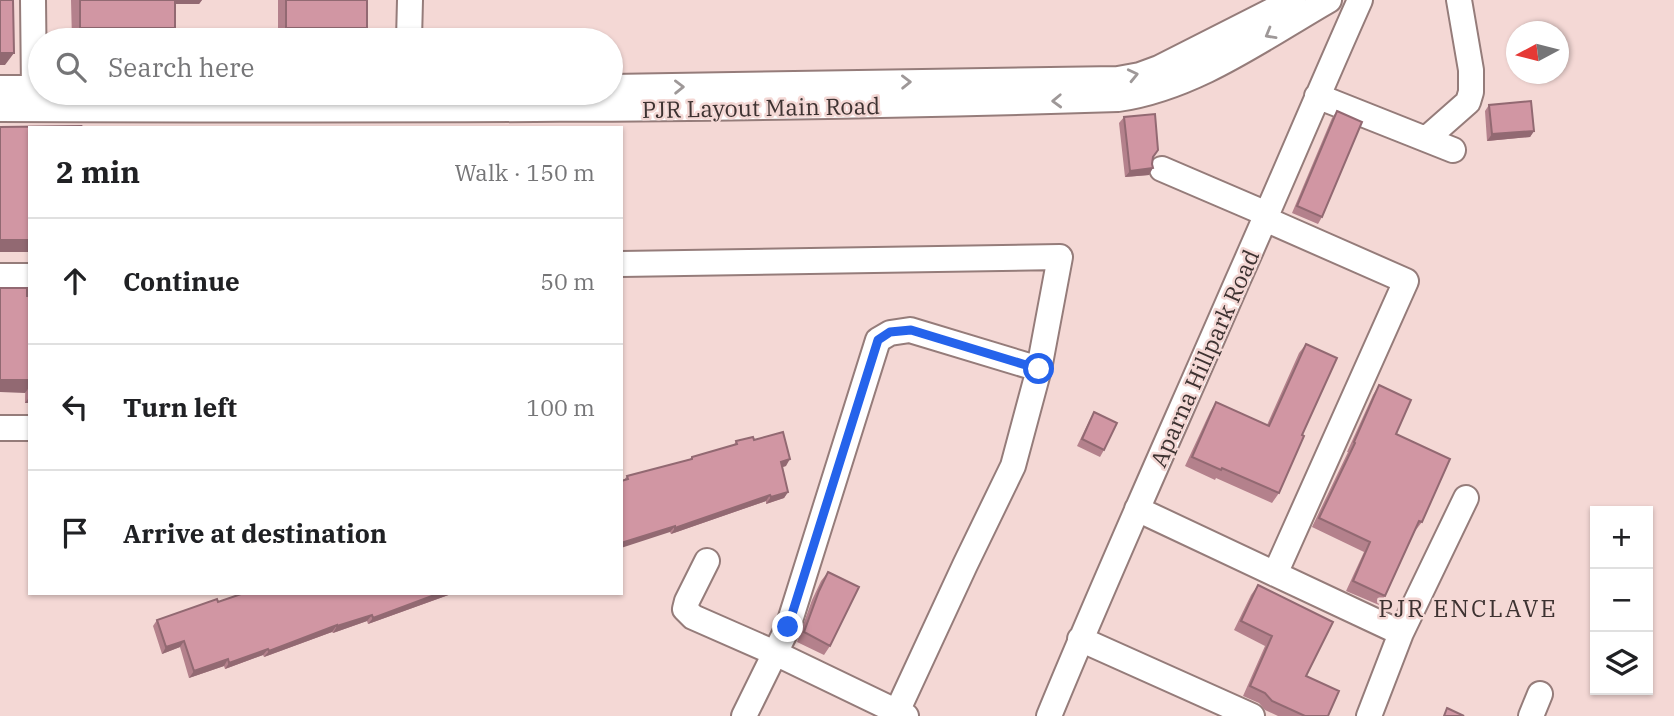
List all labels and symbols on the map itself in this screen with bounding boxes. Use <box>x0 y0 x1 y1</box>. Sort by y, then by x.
north arrow <box>1506 21 1569 84</box>
one-way arrow <box>1265 26 1278 39</box>
one-way arrow <box>1127 69 1139 84</box>
one-way arrow <box>902 74 912 90</box>
one-way arrow <box>674 79 685 94</box>
street label: PJR Layout Main Road <box>642 90 880 124</box>
one-way arrow <box>1052 94 1063 109</box>
street label: Aparna Hillpark Road <box>1142 245 1266 471</box>
route start <box>1023 353 1054 384</box>
district label: PJR ENCLAVE <box>1378 592 1558 624</box>
route end <box>772 611 803 642</box>

